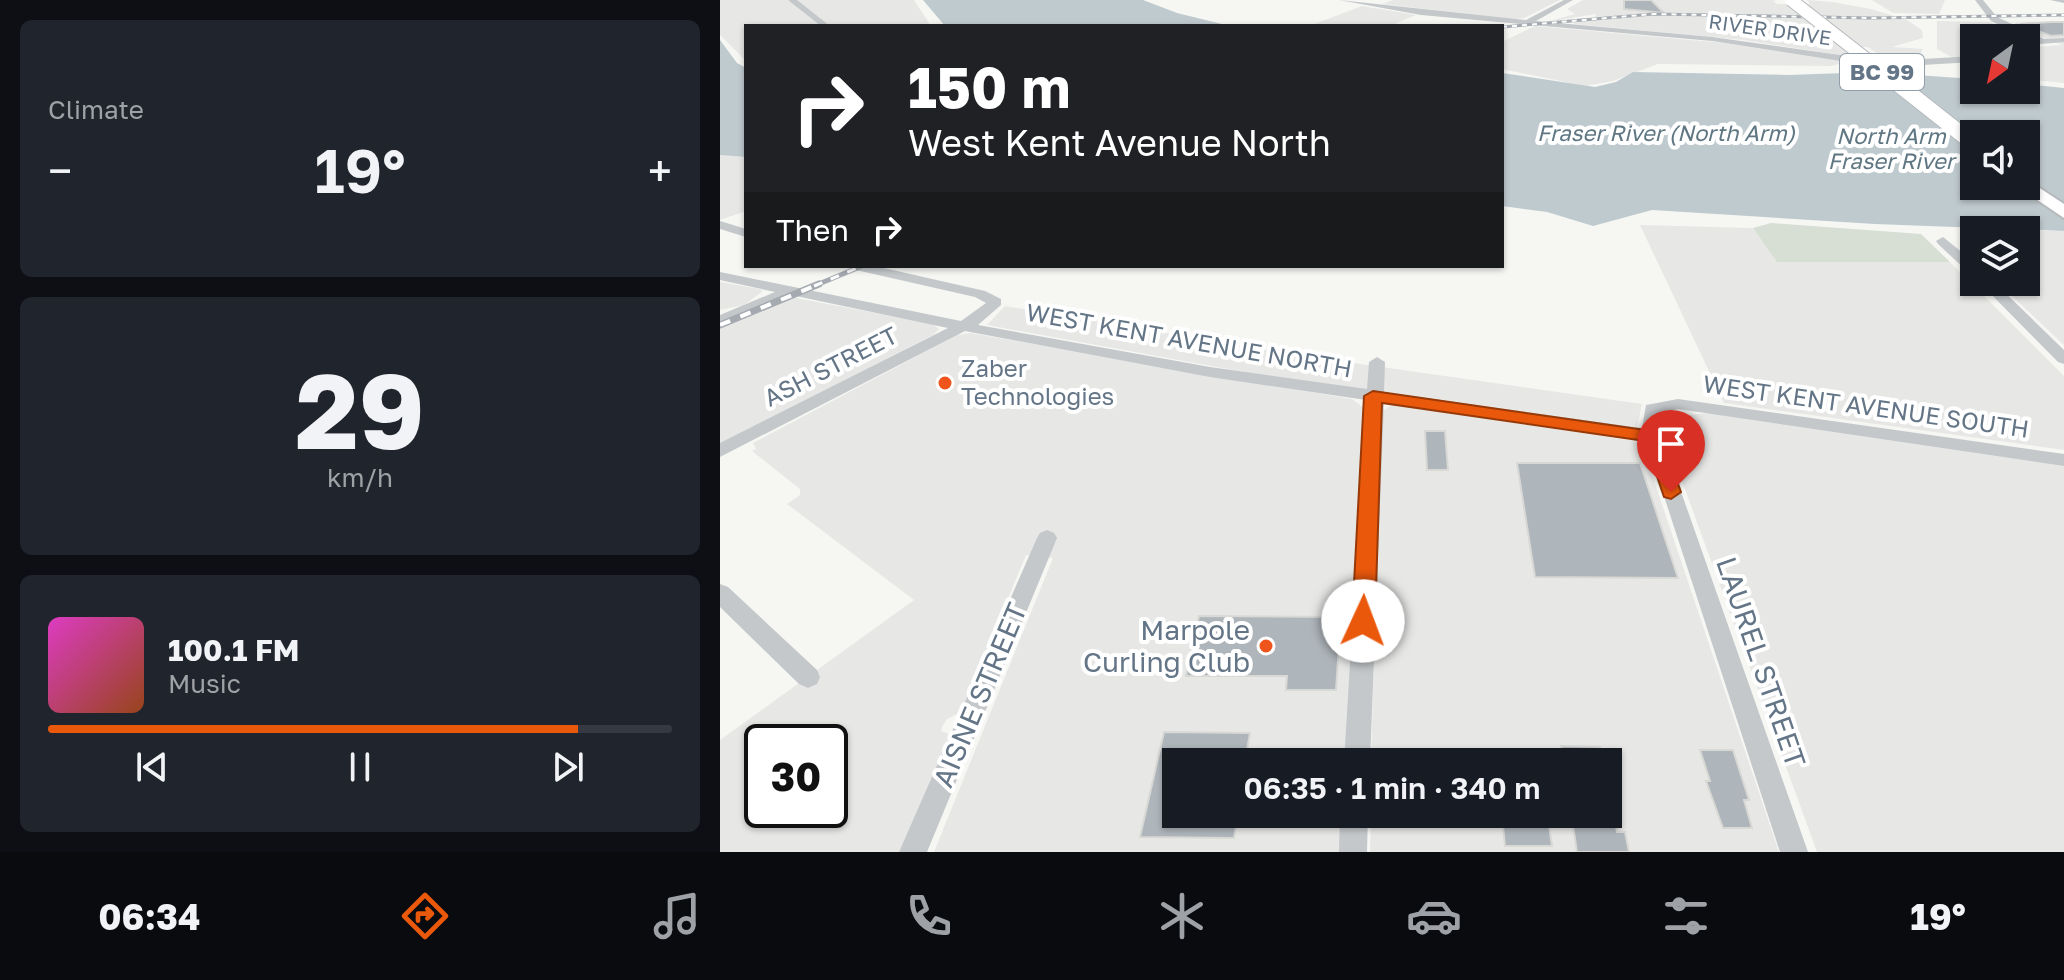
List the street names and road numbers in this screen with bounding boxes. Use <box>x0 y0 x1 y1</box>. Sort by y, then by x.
street label: RIVER DRIVE <box>1707 9 1833 49</box>
road number: BC 99 <box>1840 54 1924 90</box>
street label: WEST KENT AVENUE NORTH <box>1024 297 1354 382</box>
street label: ASH STREET <box>759 320 902 412</box>
street label: WEST KENT AVENUE SOUTH <box>1701 368 2031 443</box>
street label: LAUREL STREET <box>1710 552 1813 771</box>
street label: AISNE STREET <box>926 598 1033 792</box>

